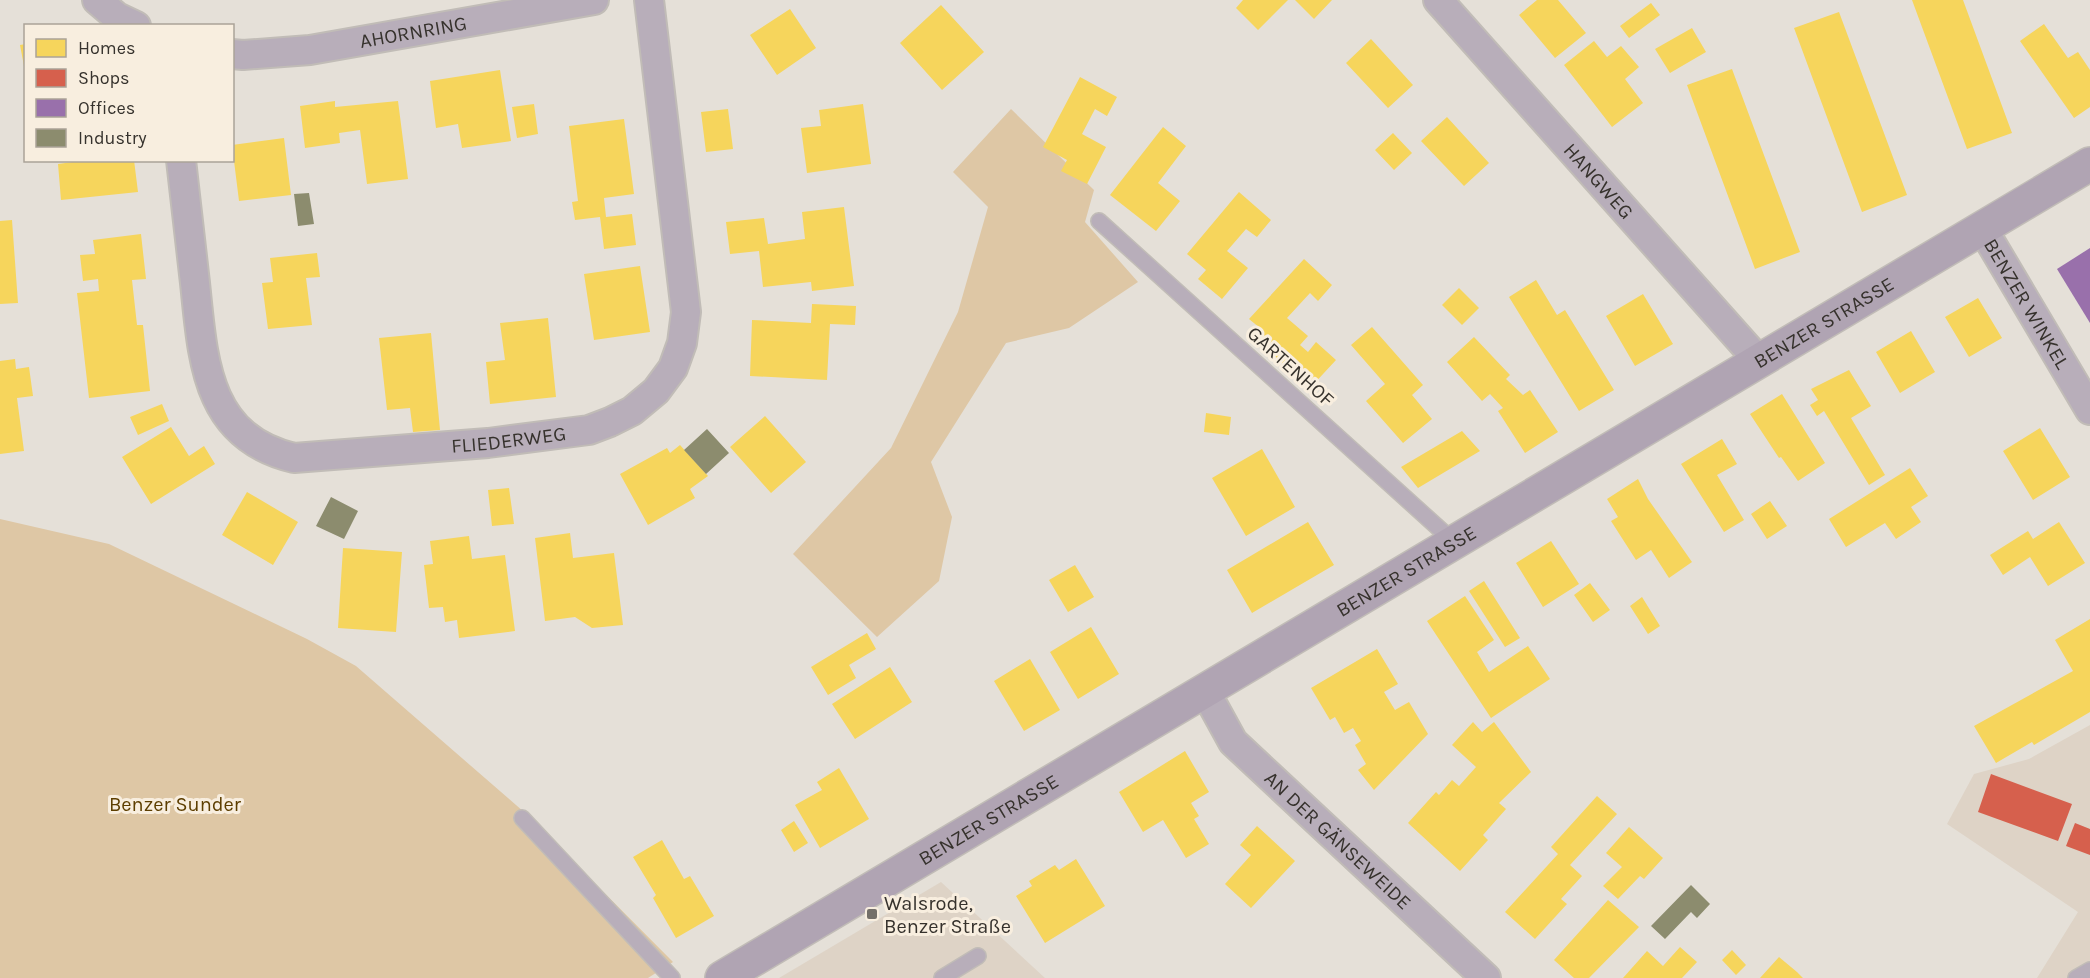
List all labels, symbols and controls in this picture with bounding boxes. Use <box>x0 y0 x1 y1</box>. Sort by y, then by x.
street label: AHORNRING <box>358 12 469 53</box>
legend <box>24 24 234 162</box>
text: Homes <box>78 37 135 59</box>
text: Shops <box>78 67 130 89</box>
text: Offices <box>78 97 135 119</box>
text: Industry <box>78 127 147 149</box>
street label: HANGWEG <box>1559 139 1638 224</box>
street label: BENZER WINKEL <box>1979 235 2074 374</box>
street label: BENZER STRASSE <box>1750 272 1898 373</box>
street label: GARTENHOF <box>1243 322 1339 411</box>
street label: FLIEDERWEG <box>450 422 567 458</box>
street label: BENZER STRASSE <box>1332 521 1480 622</box>
street label: AN DER GÄNSEWEIDE <box>1260 767 1416 914</box>
street label: BENZER STRASSE <box>915 769 1063 870</box>
park label: Benzer Sunder <box>109 793 242 816</box>
place label: Walsrode, Benzer Straße <box>884 892 1011 938</box>
marker: Walsrode, Benzer Straße <box>865 907 879 921</box>

